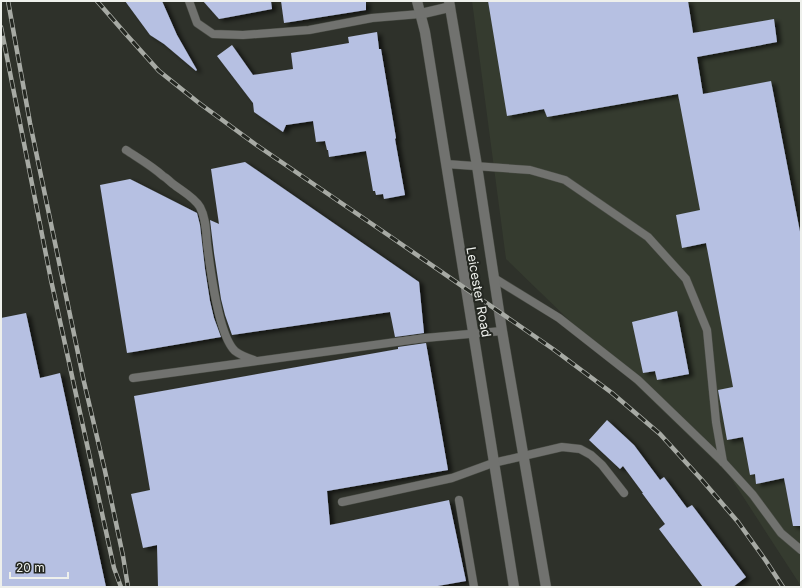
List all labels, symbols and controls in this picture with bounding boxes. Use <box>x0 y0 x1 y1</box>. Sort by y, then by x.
street label: Leicester Road <box>463 246 495 338</box>
scale bar <box>10 554 68 580</box>
text: 20 m <box>16 560 45 575</box>

